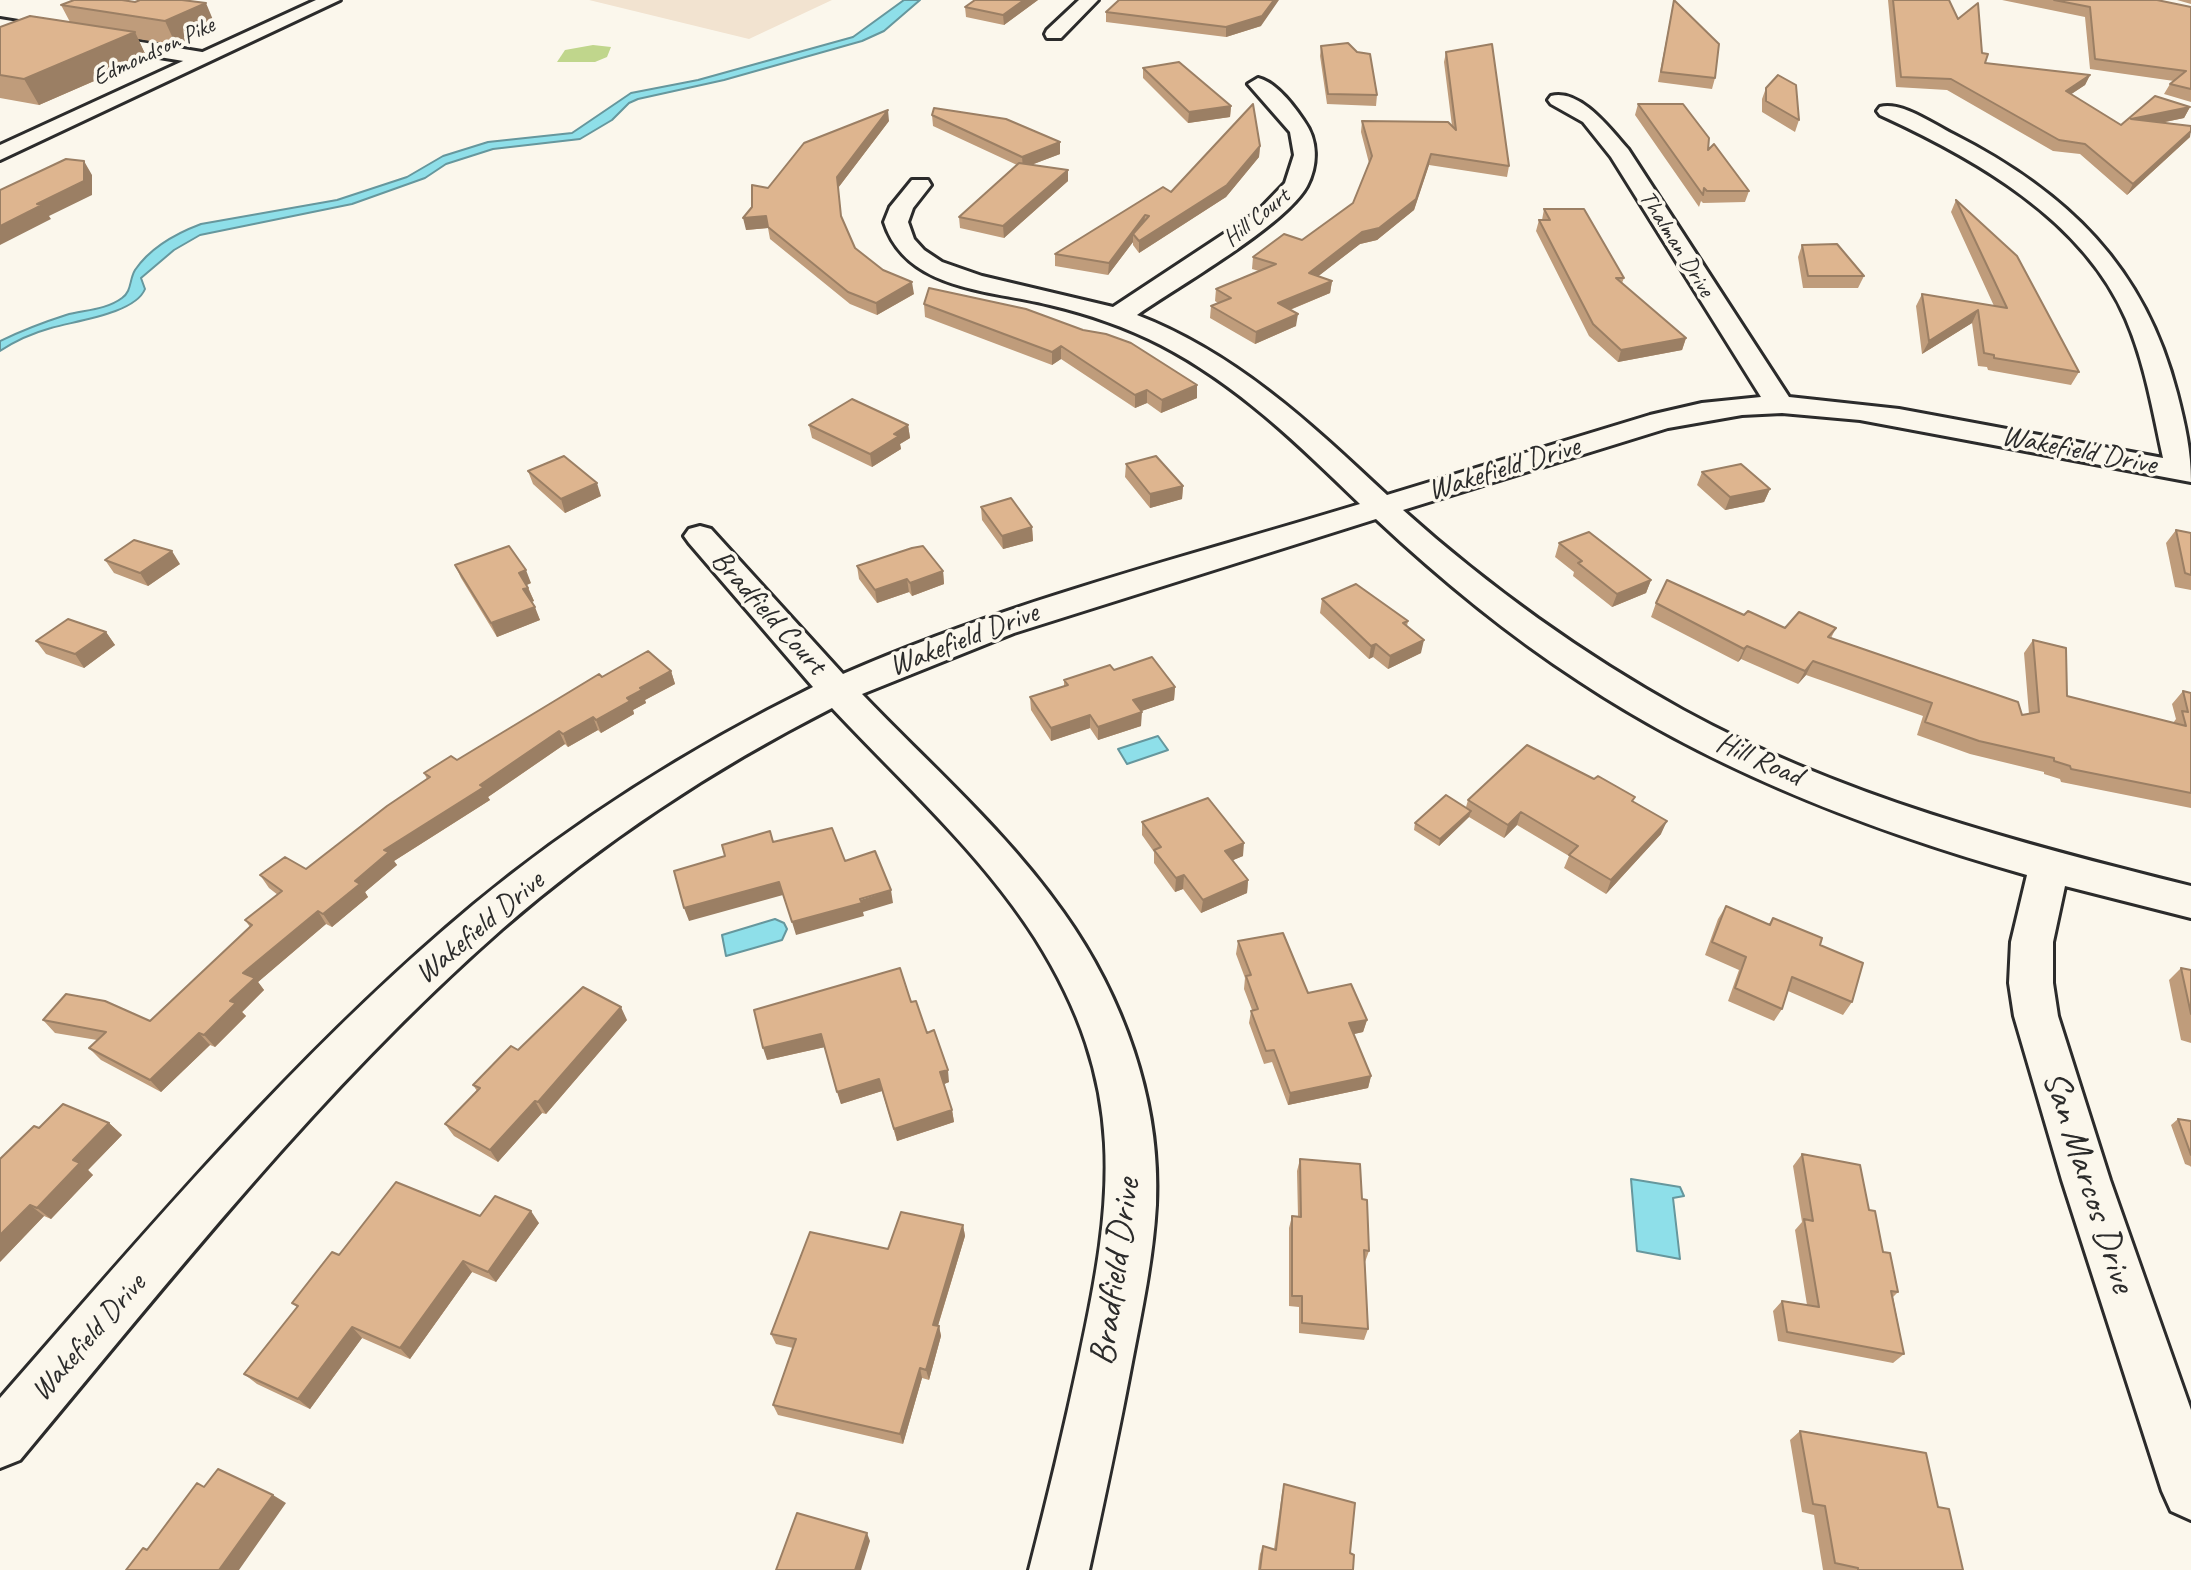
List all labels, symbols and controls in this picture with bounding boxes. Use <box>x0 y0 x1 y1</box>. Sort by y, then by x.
street label: Edmondson Pike <box>88 11 220 93</box>
street label: Hill Court <box>1218 182 1296 254</box>
street label: Thalman Drive <box>1632 186 1720 302</box>
street label: Wakefield Drive <box>1999 418 2159 484</box>
street label: Wakefield Drive <box>1424 429 1584 509</box>
street label: Bradfield Court <box>703 543 833 683</box>
street label: Wakefield Drive <box>884 595 1044 685</box>
street label: Hill Road <box>1710 725 1808 795</box>
street label: Wakefield Drive <box>408 864 552 992</box>
street label: San Marcos Drive <box>2031 1066 2145 1298</box>
street label: Bradfield Drive <box>1081 1176 1151 1368</box>
street label: Wakefield Drive <box>24 1267 154 1409</box>

